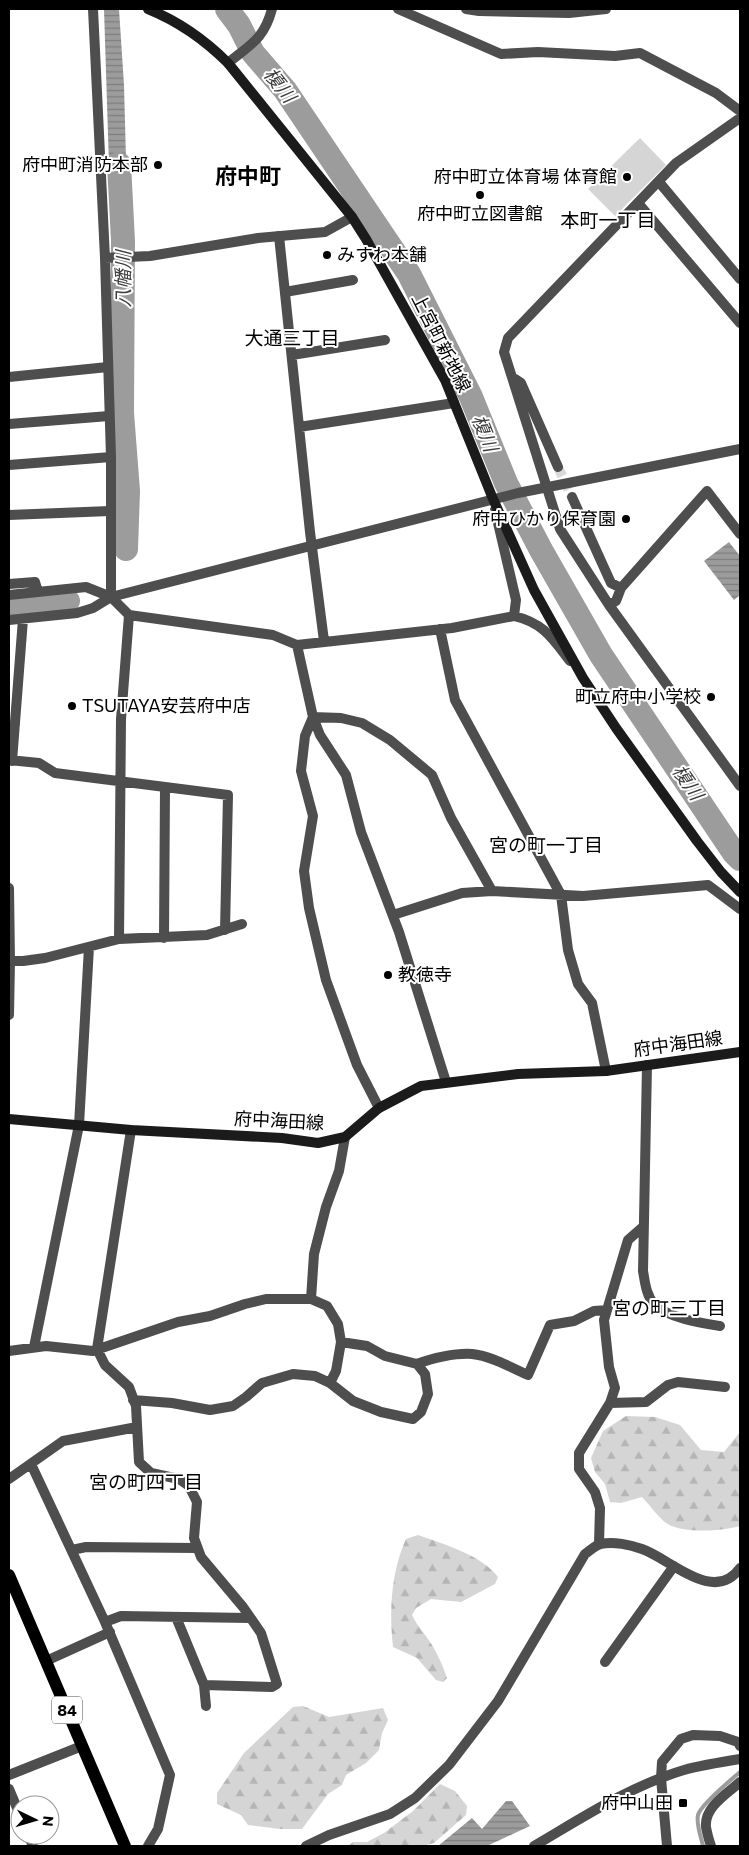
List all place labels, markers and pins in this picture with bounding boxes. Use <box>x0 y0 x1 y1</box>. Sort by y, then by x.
place label: 府中町消防本部 <box>22 153 148 175</box>
marker: 府中町消防本部 <box>152 159 164 171</box>
place label: 府中町立体育場 体育館 <box>434 165 617 187</box>
marker: 府中町立体育場 体育館 <box>621 171 633 183</box>
marker: 府中町立図書館 <box>474 189 486 201</box>
place label: 府中町立図書館 <box>417 202 543 224</box>
place label: みすわ本舗 <box>337 243 427 265</box>
marker: みすわ本舗 <box>321 249 333 261</box>
place label: 府中ひかり保育園 <box>472 507 616 529</box>
marker: 府中ひかり保育園 <box>620 513 632 525</box>
place label: 町立府中小学校 <box>575 685 701 707</box>
marker: 町立府中小学校 <box>705 691 717 703</box>
place label: TSUTAYA安芸府中店 <box>82 694 251 716</box>
marker: TSUTAYA安芸府中店 <box>66 700 78 712</box>
place label: 教徳寺 <box>398 963 452 985</box>
marker: 教徳寺 <box>382 969 394 981</box>
place label: 府中山田 <box>601 1791 673 1813</box>
marker: 府中山田 <box>677 1797 689 1809</box>

